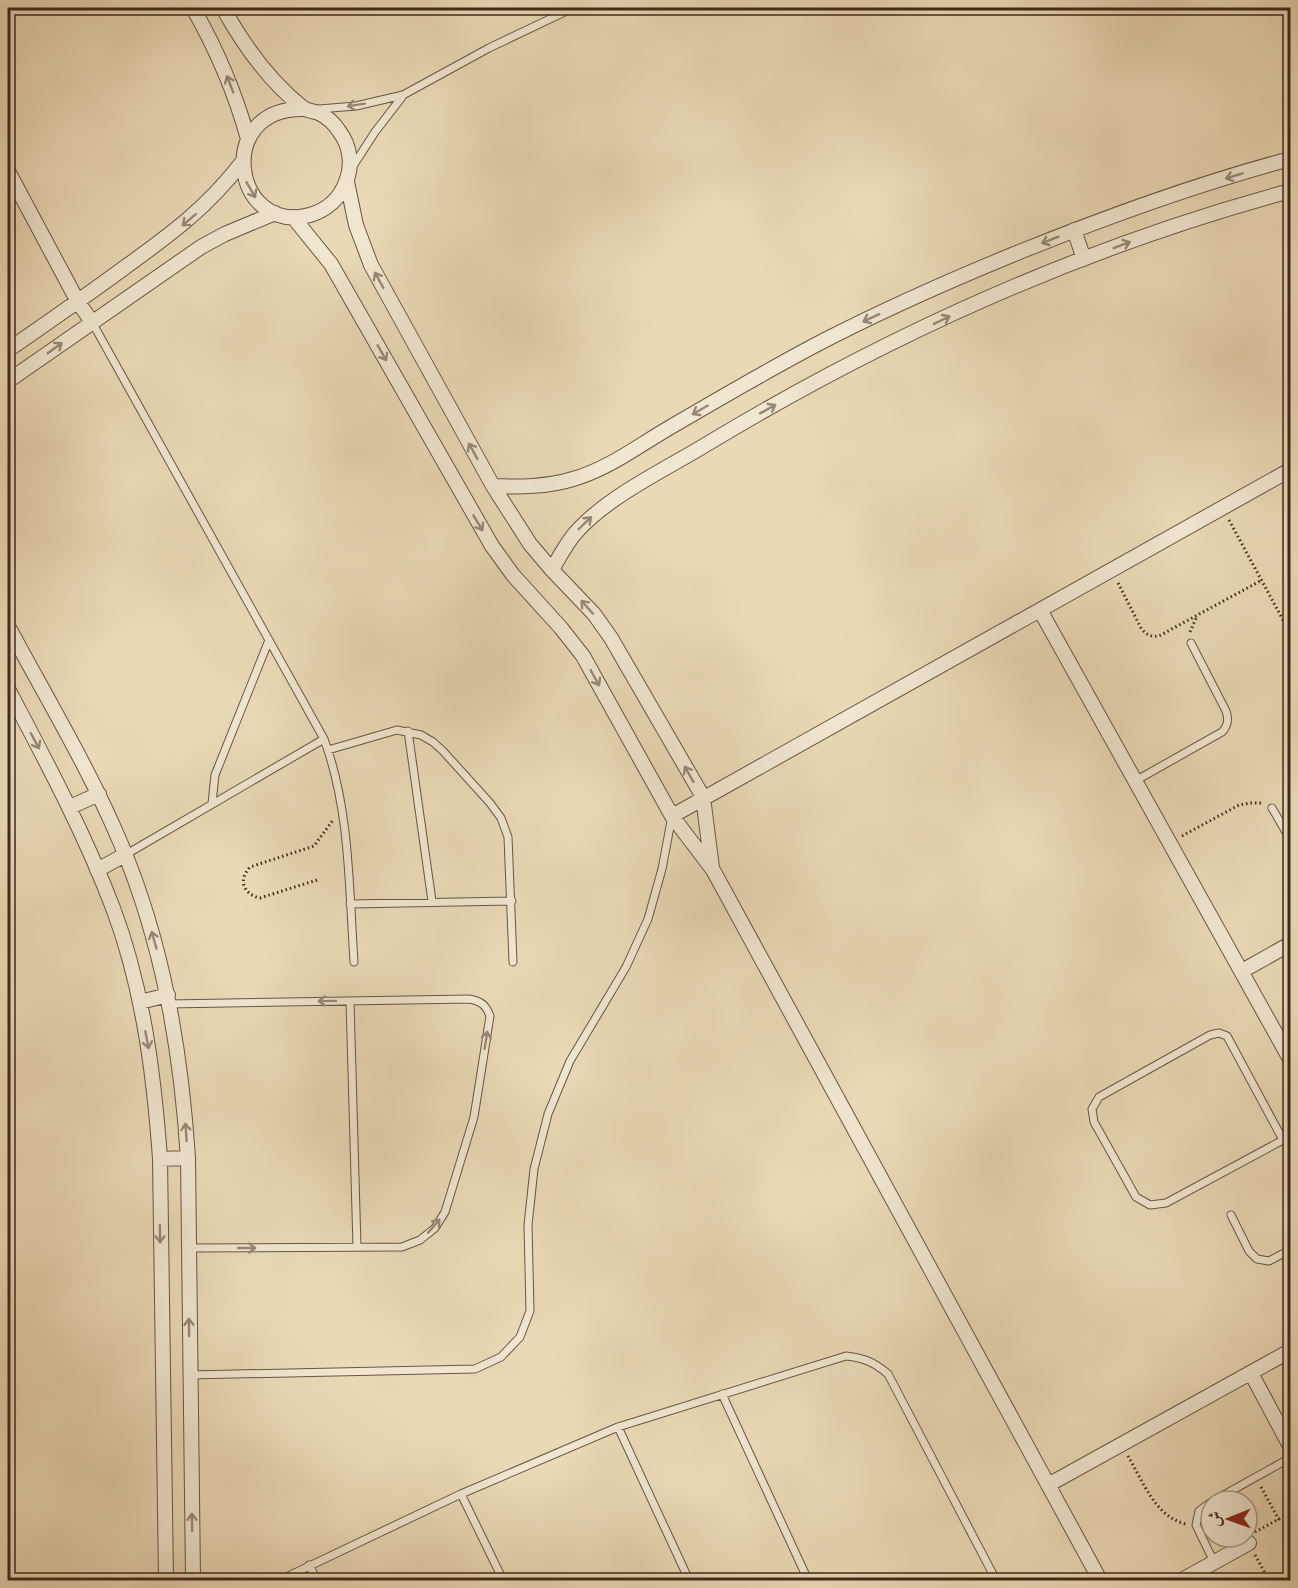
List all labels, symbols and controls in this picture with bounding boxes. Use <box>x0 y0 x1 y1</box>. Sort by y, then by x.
one-way arrow <box>224 75 235 93</box>
one-way arrow <box>347 100 366 111</box>
one-way arrow <box>1225 171 1244 182</box>
one-way arrow <box>246 181 258 198</box>
one-way arrow <box>182 213 197 227</box>
one-way arrow <box>1041 235 1060 246</box>
one-way arrow <box>1112 239 1131 250</box>
one-way arrow <box>373 272 385 289</box>
one-way arrow <box>863 312 881 324</box>
one-way arrow <box>932 313 950 325</box>
one-way arrow <box>47 342 63 354</box>
one-way arrow <box>377 344 389 361</box>
one-way arrow <box>759 403 776 415</box>
one-way arrow <box>692 404 709 416</box>
one-way arrow <box>467 442 479 459</box>
one-way arrow <box>473 514 485 531</box>
one-way arrow <box>578 516 593 530</box>
one-way arrow <box>580 600 594 615</box>
one-way arrow <box>589 669 601 686</box>
one-way arrow <box>29 732 41 749</box>
one-way arrow <box>683 765 694 783</box>
one-way arrow <box>148 931 159 950</box>
one-way arrow <box>318 996 338 1007</box>
one-way arrow <box>142 1030 153 1049</box>
one-way arrow <box>481 1030 492 1050</box>
one-way arrow <box>180 1123 191 1143</box>
one-way arrow <box>427 1218 441 1234</box>
one-way arrow <box>155 1224 166 1244</box>
one-way arrow <box>236 1242 256 1254</box>
one-way arrow <box>183 1318 195 1338</box>
north arrow <box>1199 1489 1259 1549</box>
text: ش <box>1205 1511 1224 1527</box>
one-way arrow <box>186 1513 198 1533</box>

